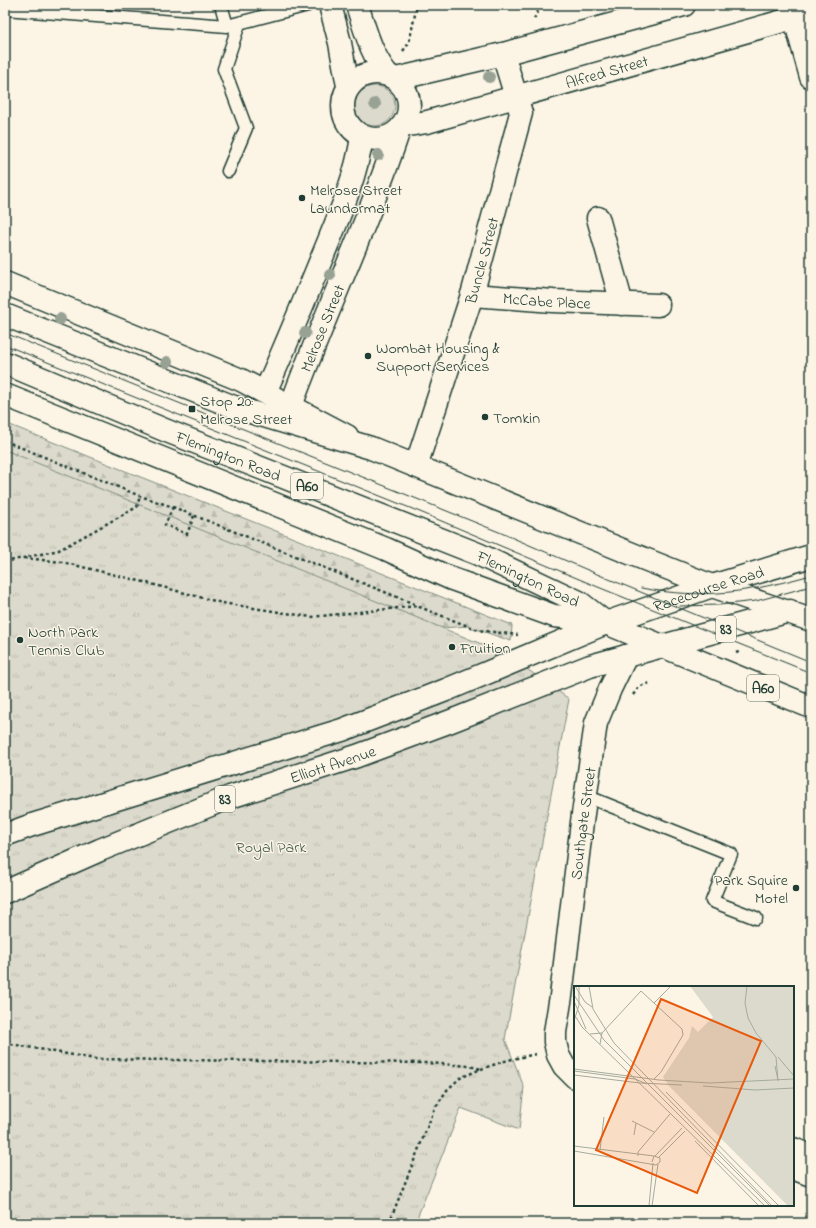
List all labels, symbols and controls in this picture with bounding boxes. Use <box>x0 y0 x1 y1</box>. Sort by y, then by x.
street label: Alfred Street <box>563 50 652 96</box>
place label: Melrose Street Laundormat <box>310 179 403 221</box>
marker: Melrose Street Laundormat <box>297 193 307 203</box>
street label: Buncle Street <box>460 214 507 308</box>
street label: Melrose Street <box>295 281 352 376</box>
street label: McCabe Place <box>502 287 592 316</box>
place label: Wombat Housing & Support Services <box>376 337 500 379</box>
marker: Wombat Housing & Support Services <box>363 351 373 361</box>
place label: Stop 20: Melrose Street <box>200 390 293 432</box>
marker: Stop 20: Melrose Street <box>187 404 197 414</box>
place label: Tomkin <box>493 407 540 431</box>
marker: Tomkin <box>480 412 490 422</box>
street label: Flemington Road <box>171 425 284 489</box>
road number: A60 <box>291 473 323 499</box>
street label: Flemington Road <box>471 545 583 614</box>
street label: Racecourse Road <box>650 561 767 620</box>
road number: 83 <box>716 616 736 642</box>
place label: North Park Tennis Club <box>28 621 105 663</box>
marker: North Park Tennis Club <box>15 635 25 645</box>
place label: Fruition <box>459 637 511 661</box>
marker: Fruition <box>447 642 457 652</box>
road number: A60 <box>747 675 779 701</box>
street label: Elliott Avenue <box>287 740 380 791</box>
street label: Southgate Street <box>565 765 604 881</box>
road number: 83 <box>215 786 235 812</box>
park label: Royal Park <box>236 836 307 860</box>
place label: Park Squire Motel <box>714 869 789 911</box>
marker: Park Squire Motel <box>791 883 801 893</box>
inset map <box>574 986 794 1206</box>

